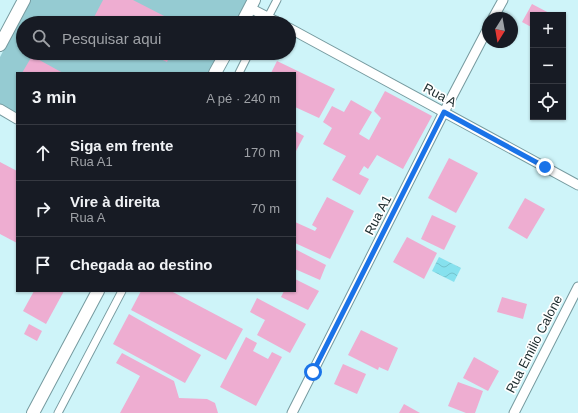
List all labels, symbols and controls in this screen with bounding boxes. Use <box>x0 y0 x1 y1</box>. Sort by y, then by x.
north arrow <box>482 12 518 48</box>
map controls <box>530 12 566 120</box>
button: + <box>530 12 566 48</box>
search box <box>16 16 296 60</box>
icon: search <box>30 27 52 49</box>
text: Pesquisar aqui <box>62 30 161 47</box>
button: − <box>530 48 566 84</box>
street label: Rua A <box>421 80 459 110</box>
button: locate <box>530 84 566 120</box>
text: 3 min <box>32 88 76 107</box>
text: A pé · 240 m <box>206 91 280 106</box>
text: Siga em frente <box>70 137 173 154</box>
icon: ahead <box>32 142 54 164</box>
text: 170 m <box>244 145 280 160</box>
text: Rua A1 <box>70 154 113 169</box>
route end <box>536 158 554 176</box>
text: Vire à direita <box>70 193 160 210</box>
street label: Rua A1 <box>362 193 394 237</box>
icon: right <box>32 198 54 220</box>
text: 70 m <box>251 201 280 216</box>
text: Rua A <box>70 210 105 225</box>
icon: arrive <box>32 254 54 276</box>
text: Chegada ao destino <box>70 256 213 273</box>
street label: Rua Emilio Calone <box>503 293 565 395</box>
route start <box>304 363 322 381</box>

